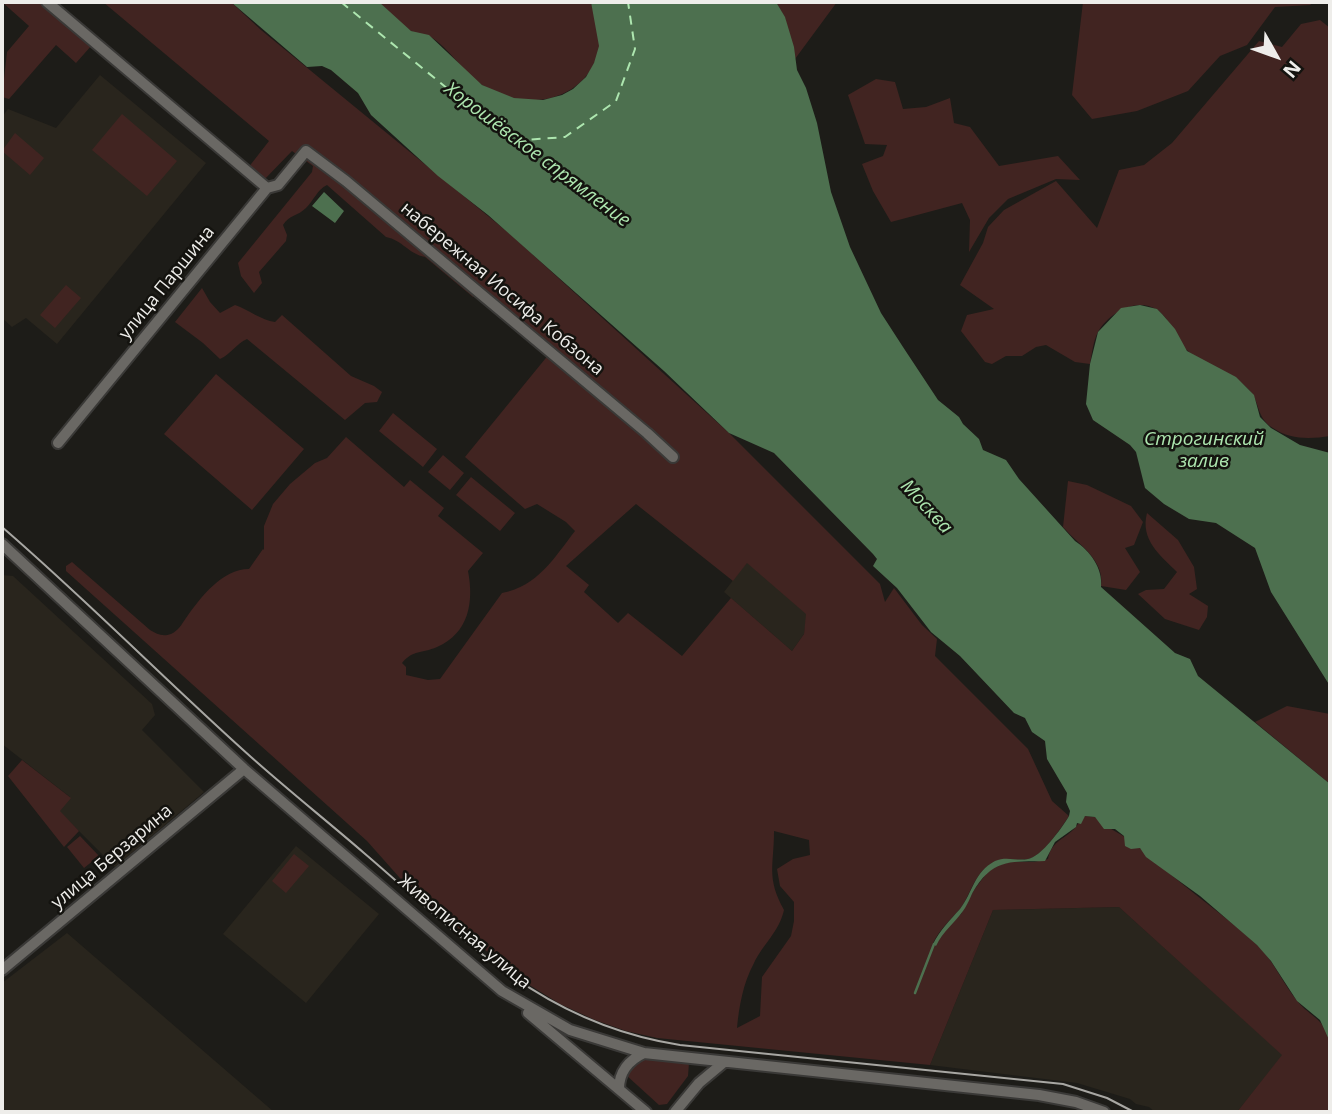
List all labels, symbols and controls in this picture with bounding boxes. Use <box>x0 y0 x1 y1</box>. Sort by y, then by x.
north arrow <box>1241 21 1311 91</box>
text: N <box>1277 55 1307 84</box>
water label: Хорошёвское спрямление <box>440 78 634 232</box>
street label: набережная Иосифа Кобзона <box>396 198 608 380</box>
street label: улица Паршина <box>115 222 219 344</box>
water label: Строгинский залив <box>1144 429 1264 473</box>
water label: Москва <box>895 475 957 539</box>
street label: улица Берзарина <box>47 800 177 914</box>
street label: Живописная улица <box>393 870 535 994</box>

